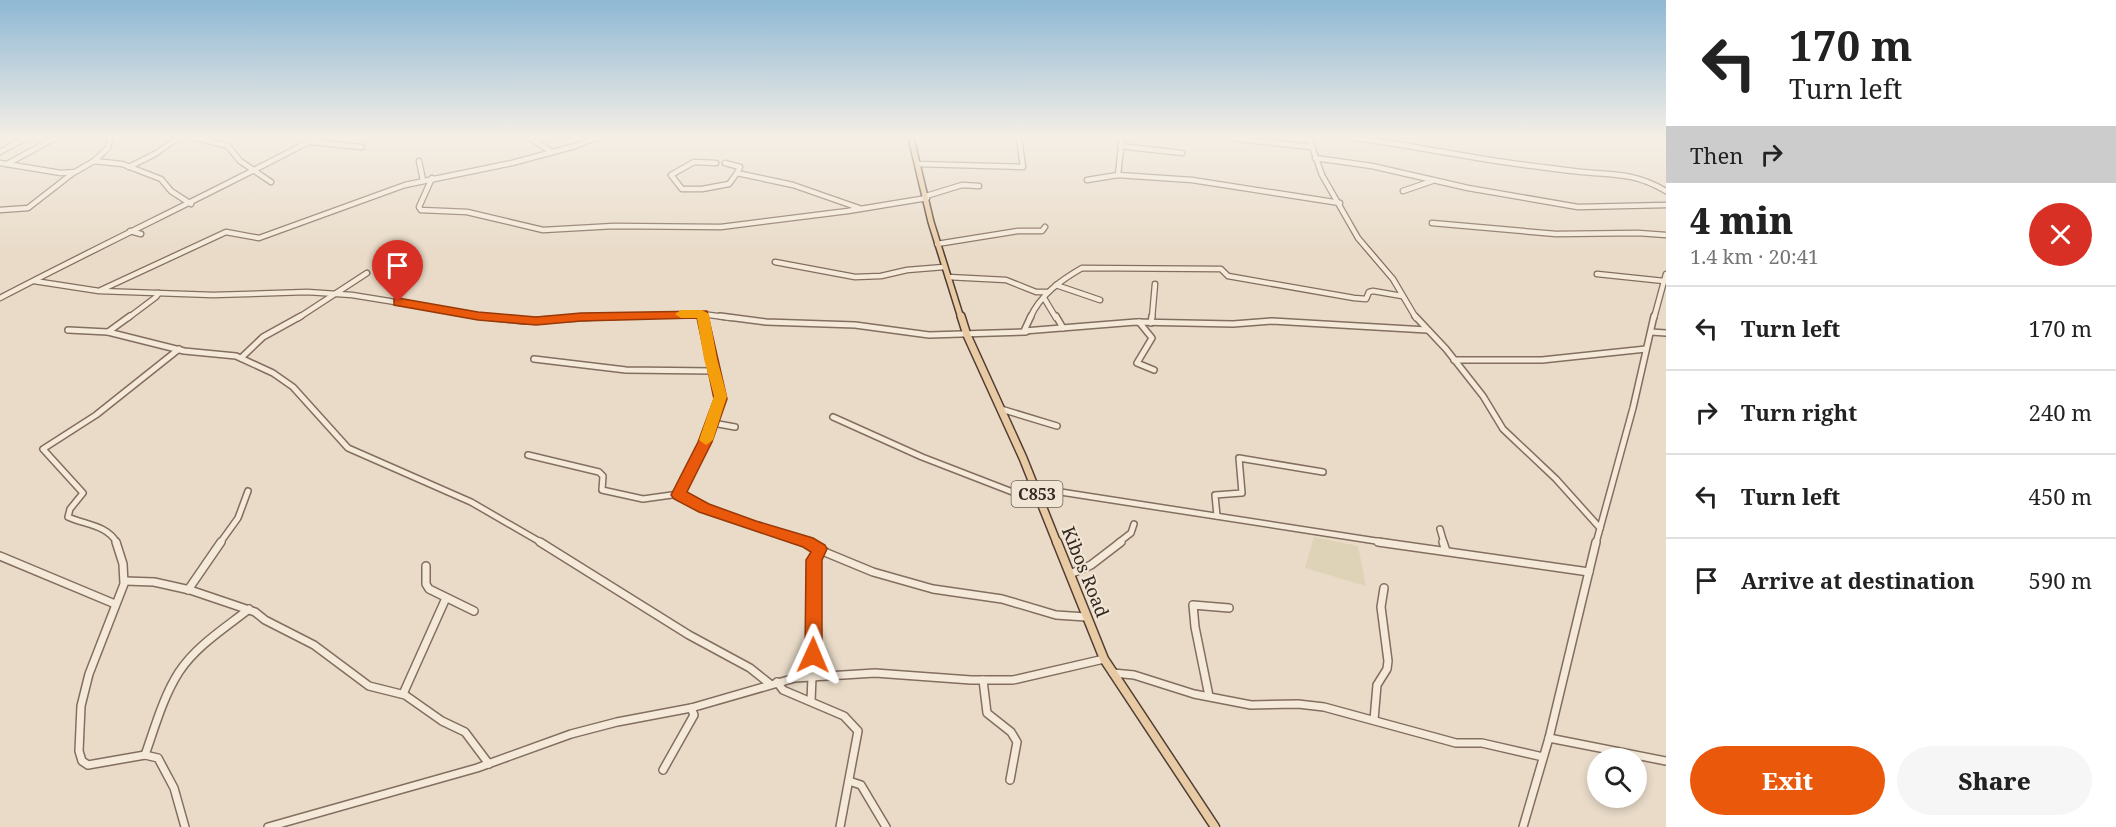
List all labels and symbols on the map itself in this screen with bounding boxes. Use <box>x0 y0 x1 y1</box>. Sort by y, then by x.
pin <box>372 240 423 302</box>
road number: C853 <box>1012 481 1062 507</box>
street label: Kibos Road <box>1057 523 1115 621</box>
position arrow <box>781 623 845 687</box>

